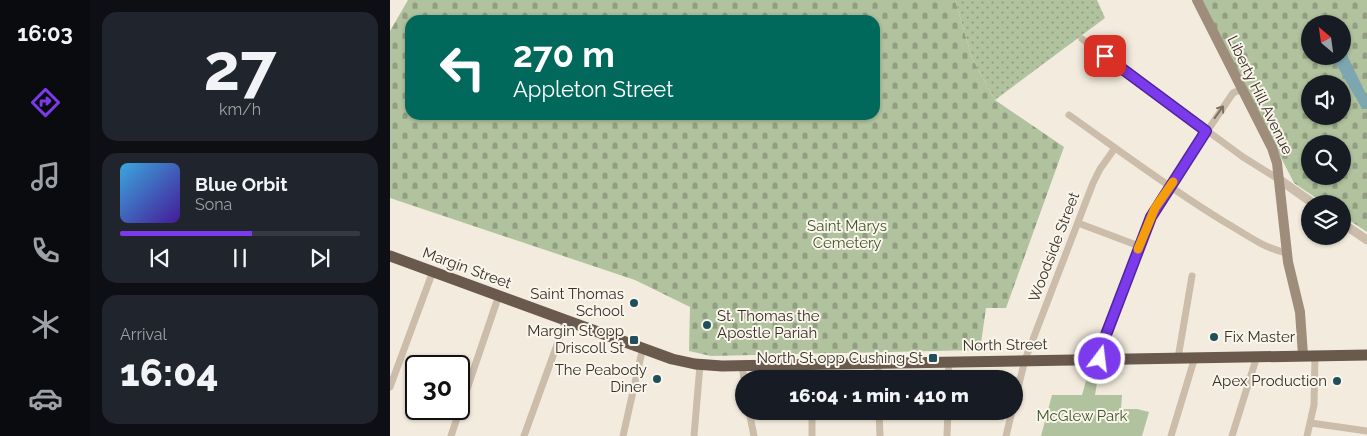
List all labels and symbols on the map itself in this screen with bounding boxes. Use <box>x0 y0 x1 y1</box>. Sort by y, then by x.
north arrow <box>1301 15 1351 65</box>
street label: Liberty Hill Avenue <box>1223 33 1297 158</box>
pin <box>1084 35 1126 77</box>
one-way arrow <box>1214 105 1224 119</box>
street label: Woodside Street <box>1025 190 1083 304</box>
park label: Saint Marys Cemetery <box>807 217 887 252</box>
street label: Margin Street <box>420 244 514 292</box>
place label: Saint Thomas School <box>530 285 625 320</box>
marker: Saint Thomas School <box>628 297 640 309</box>
place label: St. Thomas the Apostle Pariah <box>717 307 820 342</box>
marker: St. Thomas the Apostle Pariah <box>701 319 713 331</box>
place label: Margin St opp Driscoll St <box>527 322 624 357</box>
place label: Fix Master <box>1224 328 1296 346</box>
marker: Fix Master <box>1208 331 1220 343</box>
position arrow <box>1073 332 1125 384</box>
marker: Margin St opp Driscoll St <box>628 334 640 346</box>
street label: North Street <box>962 335 1048 355</box>
place label: North St opp Cushing St <box>756 349 923 367</box>
marker: North St opp Cushing St <box>927 352 939 364</box>
speed limit sign: 30 <box>405 355 470 420</box>
place label: The Peabody Diner <box>555 361 648 396</box>
place label: Apex Production <box>1212 372 1327 390</box>
marker: The Peabody Diner <box>651 373 663 385</box>
marker: Apex Production <box>1331 375 1343 387</box>
park label: McGlew Park <box>1037 407 1127 425</box>

